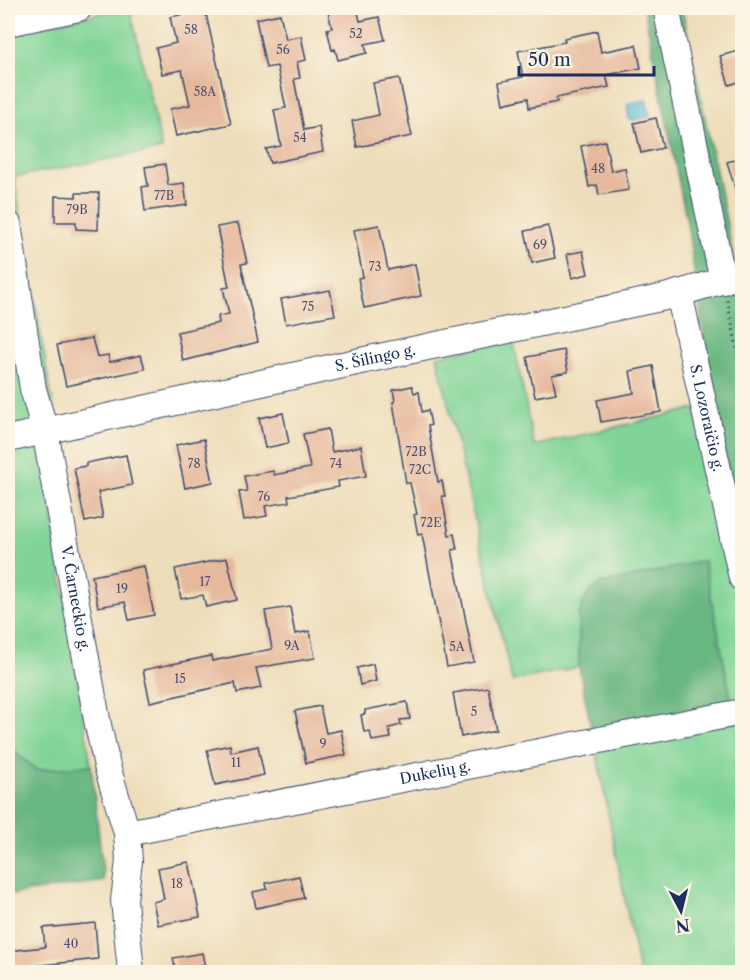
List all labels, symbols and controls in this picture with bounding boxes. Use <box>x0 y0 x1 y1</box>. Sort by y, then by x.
house number: 58 <box>184 22 198 37</box>
house number: 52 <box>349 26 363 41</box>
scale bar <box>519 39 654 77</box>
house number: 56 <box>276 42 290 57</box>
text: 50 m <box>528 49 571 71</box>
house number: 58A <box>194 84 217 99</box>
house number: 54 <box>293 130 307 145</box>
house number: 48 <box>591 161 605 176</box>
house number: 77B <box>154 188 174 203</box>
house number: 79B <box>66 202 88 217</box>
house number: 69 <box>533 237 547 252</box>
house number: 73 <box>369 259 381 274</box>
house number: 75 <box>302 299 314 314</box>
street label: S. Šilingo g. <box>333 340 417 375</box>
street label: S. Lozoraičio g. <box>686 362 728 473</box>
house number: 72B <box>405 444 427 459</box>
house number: 78 <box>187 456 201 471</box>
house number: 74 <box>330 456 342 471</box>
house number: 72C <box>409 462 431 477</box>
house number: 76 <box>258 489 270 504</box>
house number: 72E <box>420 515 442 530</box>
street label: V. Čarneckio g. <box>57 543 95 653</box>
house number: 17 <box>200 574 211 589</box>
house number: 19 <box>116 581 128 596</box>
house number: 9A <box>284 638 301 653</box>
house number: 5A <box>449 639 466 654</box>
house number: 15 <box>174 671 186 686</box>
house number: 5 <box>471 704 477 719</box>
house number: 9 <box>319 736 327 751</box>
house number: 11 <box>231 755 241 770</box>
street label: Dukelių g. <box>398 756 472 788</box>
house number: 18 <box>171 876 183 891</box>
north arrow <box>651 881 711 941</box>
text: N <box>675 915 691 937</box>
house number: 40 <box>64 936 78 951</box>

